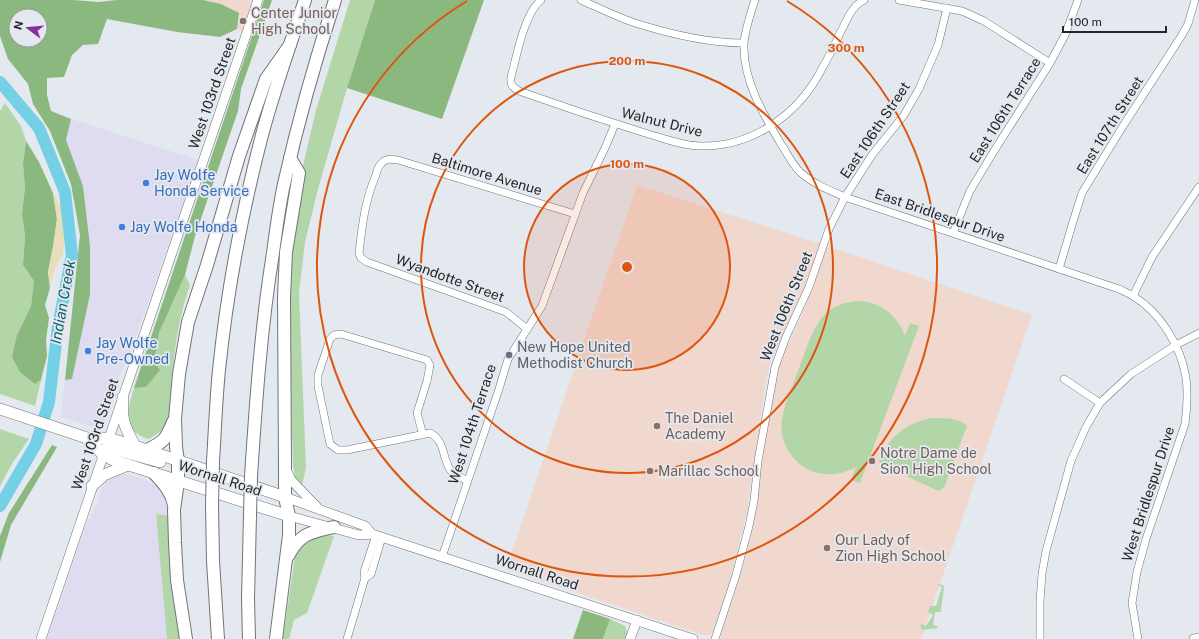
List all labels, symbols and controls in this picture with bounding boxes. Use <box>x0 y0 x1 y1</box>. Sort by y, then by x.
place label: Center Junior High School <box>251 5 337 37</box>
north arrow <box>8 8 48 48</box>
scale bar <box>1063 8 1166 34</box>
text: 100 m <box>1069 15 1102 29</box>
marker: Center Junior High School <box>238 16 248 26</box>
text: N <box>11 19 25 31</box>
street label: West 103rd Street <box>185 35 239 151</box>
text: 300 m <box>828 41 865 55</box>
text: 200 m <box>609 54 645 68</box>
street label: East 106th Terrace <box>966 54 1044 166</box>
street label: East 107th Street <box>1073 73 1147 177</box>
street label: East 106th Street <box>837 79 913 181</box>
street label: Walnut Drive <box>620 104 704 140</box>
street label: Baltimore Avenue <box>430 150 544 198</box>
text: 100 m <box>610 157 644 171</box>
place label: Jay Wolfe Honda Service <box>154 167 249 199</box>
marker: Jay Wolfe Honda Service <box>141 178 151 188</box>
street label: East Bridlespur Drive <box>873 185 1007 245</box>
place label: Jay Wolfe Honda <box>130 219 237 235</box>
marker: Jay Wolfe Honda <box>117 222 127 232</box>
street label: West 106th Street <box>757 249 815 363</box>
street label: Wyandotte Street <box>393 251 507 305</box>
water label: Indian Creek <box>47 258 78 345</box>
centre of rings <box>620 260 634 274</box>
place label: Jay Wolfe Pre-Owned <box>96 335 169 367</box>
place label: New Hope United Methodist Church <box>517 339 633 371</box>
marker: Jay Wolfe Pre-Owned <box>83 346 93 356</box>
marker: New Hope United Methodist Church <box>504 350 514 360</box>
street label: West 104th Terrace <box>445 362 499 486</box>
street label: West 103rd Street <box>68 376 122 492</box>
place label: The Daniel Academy <box>665 410 734 442</box>
marker: The Daniel Academy <box>652 421 662 431</box>
street label: West Bridlespur Drive <box>1119 424 1177 563</box>
place label: Notre Dame de Sion High School <box>880 445 992 477</box>
marker: Notre Dame de Sion High School <box>867 456 877 466</box>
street label: Wornall Road <box>176 457 264 499</box>
place label: Marillac School <box>658 463 759 479</box>
marker: Marillac School <box>645 466 655 476</box>
place label: Our Lady of Zion High School <box>835 532 946 564</box>
marker: Our Lady of Zion High School <box>822 543 832 553</box>
street label: Wornall Road <box>493 551 581 593</box>

